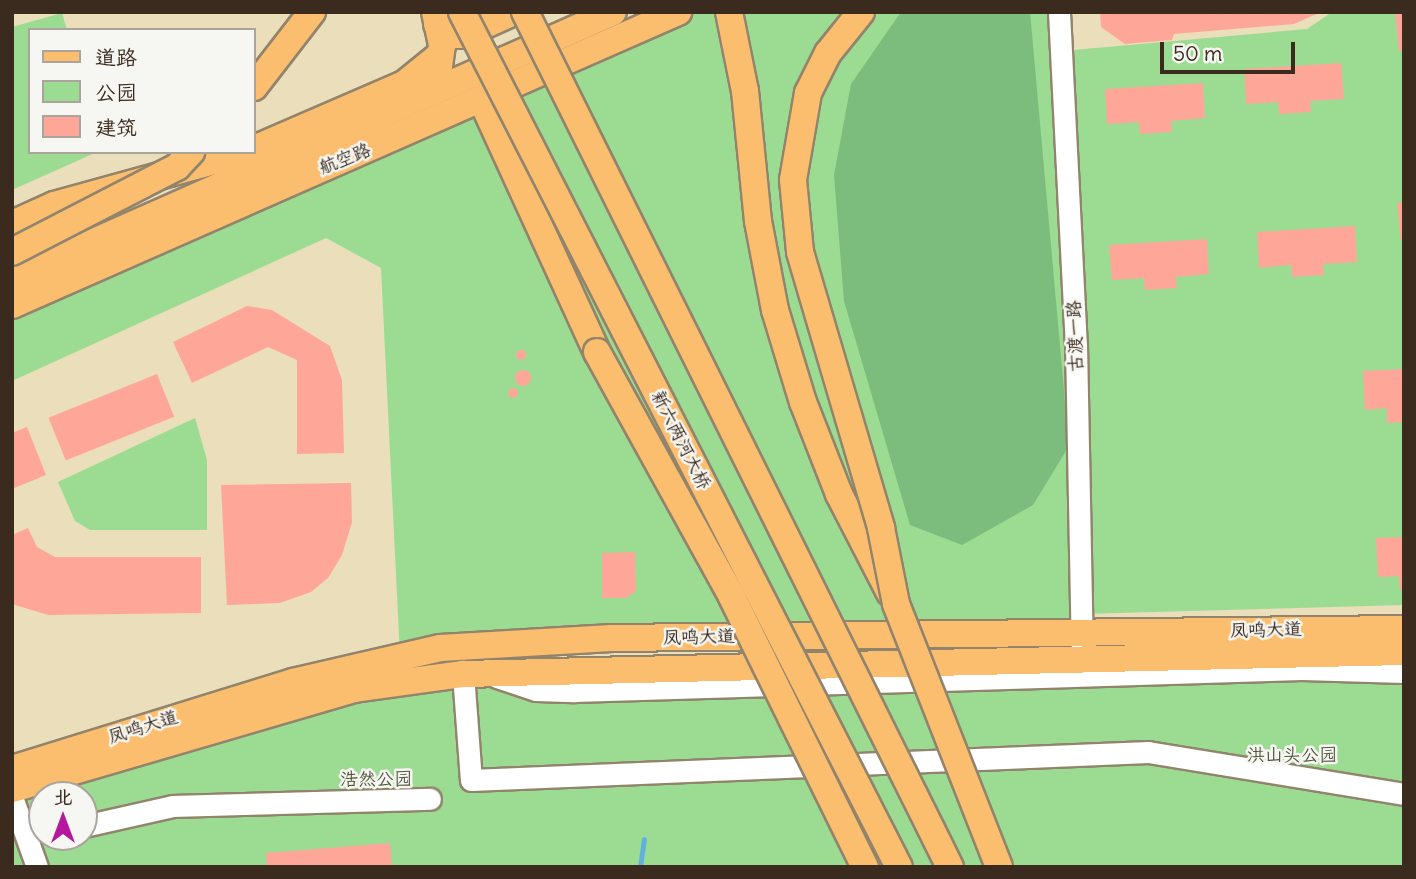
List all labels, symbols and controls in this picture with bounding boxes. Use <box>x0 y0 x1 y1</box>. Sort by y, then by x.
legend <box>28 28 256 154</box>
scale bar <box>1164 28 1299 72</box>
text: 50 m <box>1173 40 1222 67</box>
text: 道路 <box>95 44 137 71</box>
text: 公园 <box>95 79 137 106</box>
text: 建筑 <box>95 114 137 141</box>
street label: 航空路 <box>316 139 374 179</box>
street label: 古渡一路 <box>1063 300 1087 372</box>
street label: 新六两河大桥 <box>647 387 715 493</box>
street label: 凤鸣大道 <box>1230 619 1302 641</box>
street label: 凤鸣大道 <box>663 626 735 648</box>
street label: 凤鸣大道 <box>105 706 181 748</box>
park label: 洪山头公园 <box>1247 744 1337 766</box>
park label: 浩然公园 <box>340 768 412 790</box>
north arrow <box>28 781 98 851</box>
text: 北 <box>53 785 73 809</box>

